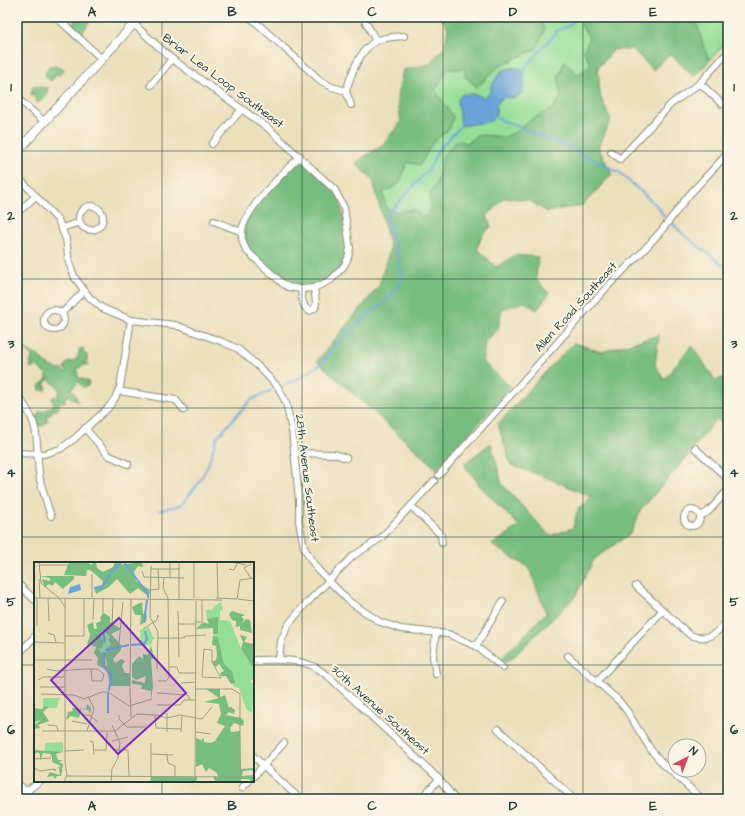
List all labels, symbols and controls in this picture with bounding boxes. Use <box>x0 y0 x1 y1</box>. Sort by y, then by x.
text: A <box>88 3 97 21</box>
text: B <box>227 3 237 21</box>
text: C <box>367 3 377 21</box>
text: D <box>509 3 518 21</box>
text: E <box>649 3 657 21</box>
street label: Briar Lea Loop Southeast <box>159 30 287 133</box>
text: 1 <box>10 78 12 96</box>
text: 1 <box>733 78 735 96</box>
text: 2 <box>6 207 15 225</box>
text: 2 <box>729 207 738 225</box>
street label: Allen Road Southeast <box>531 258 621 356</box>
text: 3 <box>7 335 15 353</box>
text: 3 <box>730 335 738 353</box>
street label: 28th Avenue Southeast <box>291 413 323 543</box>
text: 4 <box>7 464 16 482</box>
text: 4 <box>730 464 739 482</box>
inset map <box>34 562 254 782</box>
text: 5 <box>6 593 16 611</box>
text: 5 <box>729 593 739 611</box>
street label: 30th Avenue Southeast <box>327 661 433 759</box>
text: 6 <box>7 721 16 739</box>
text: 6 <box>730 721 739 739</box>
north arrow <box>667 738 707 778</box>
text: N <box>686 743 701 759</box>
text: A <box>88 797 97 815</box>
text: B <box>227 797 237 815</box>
text: C <box>367 797 377 815</box>
text: D <box>509 797 518 815</box>
text: E <box>649 797 657 815</box>

